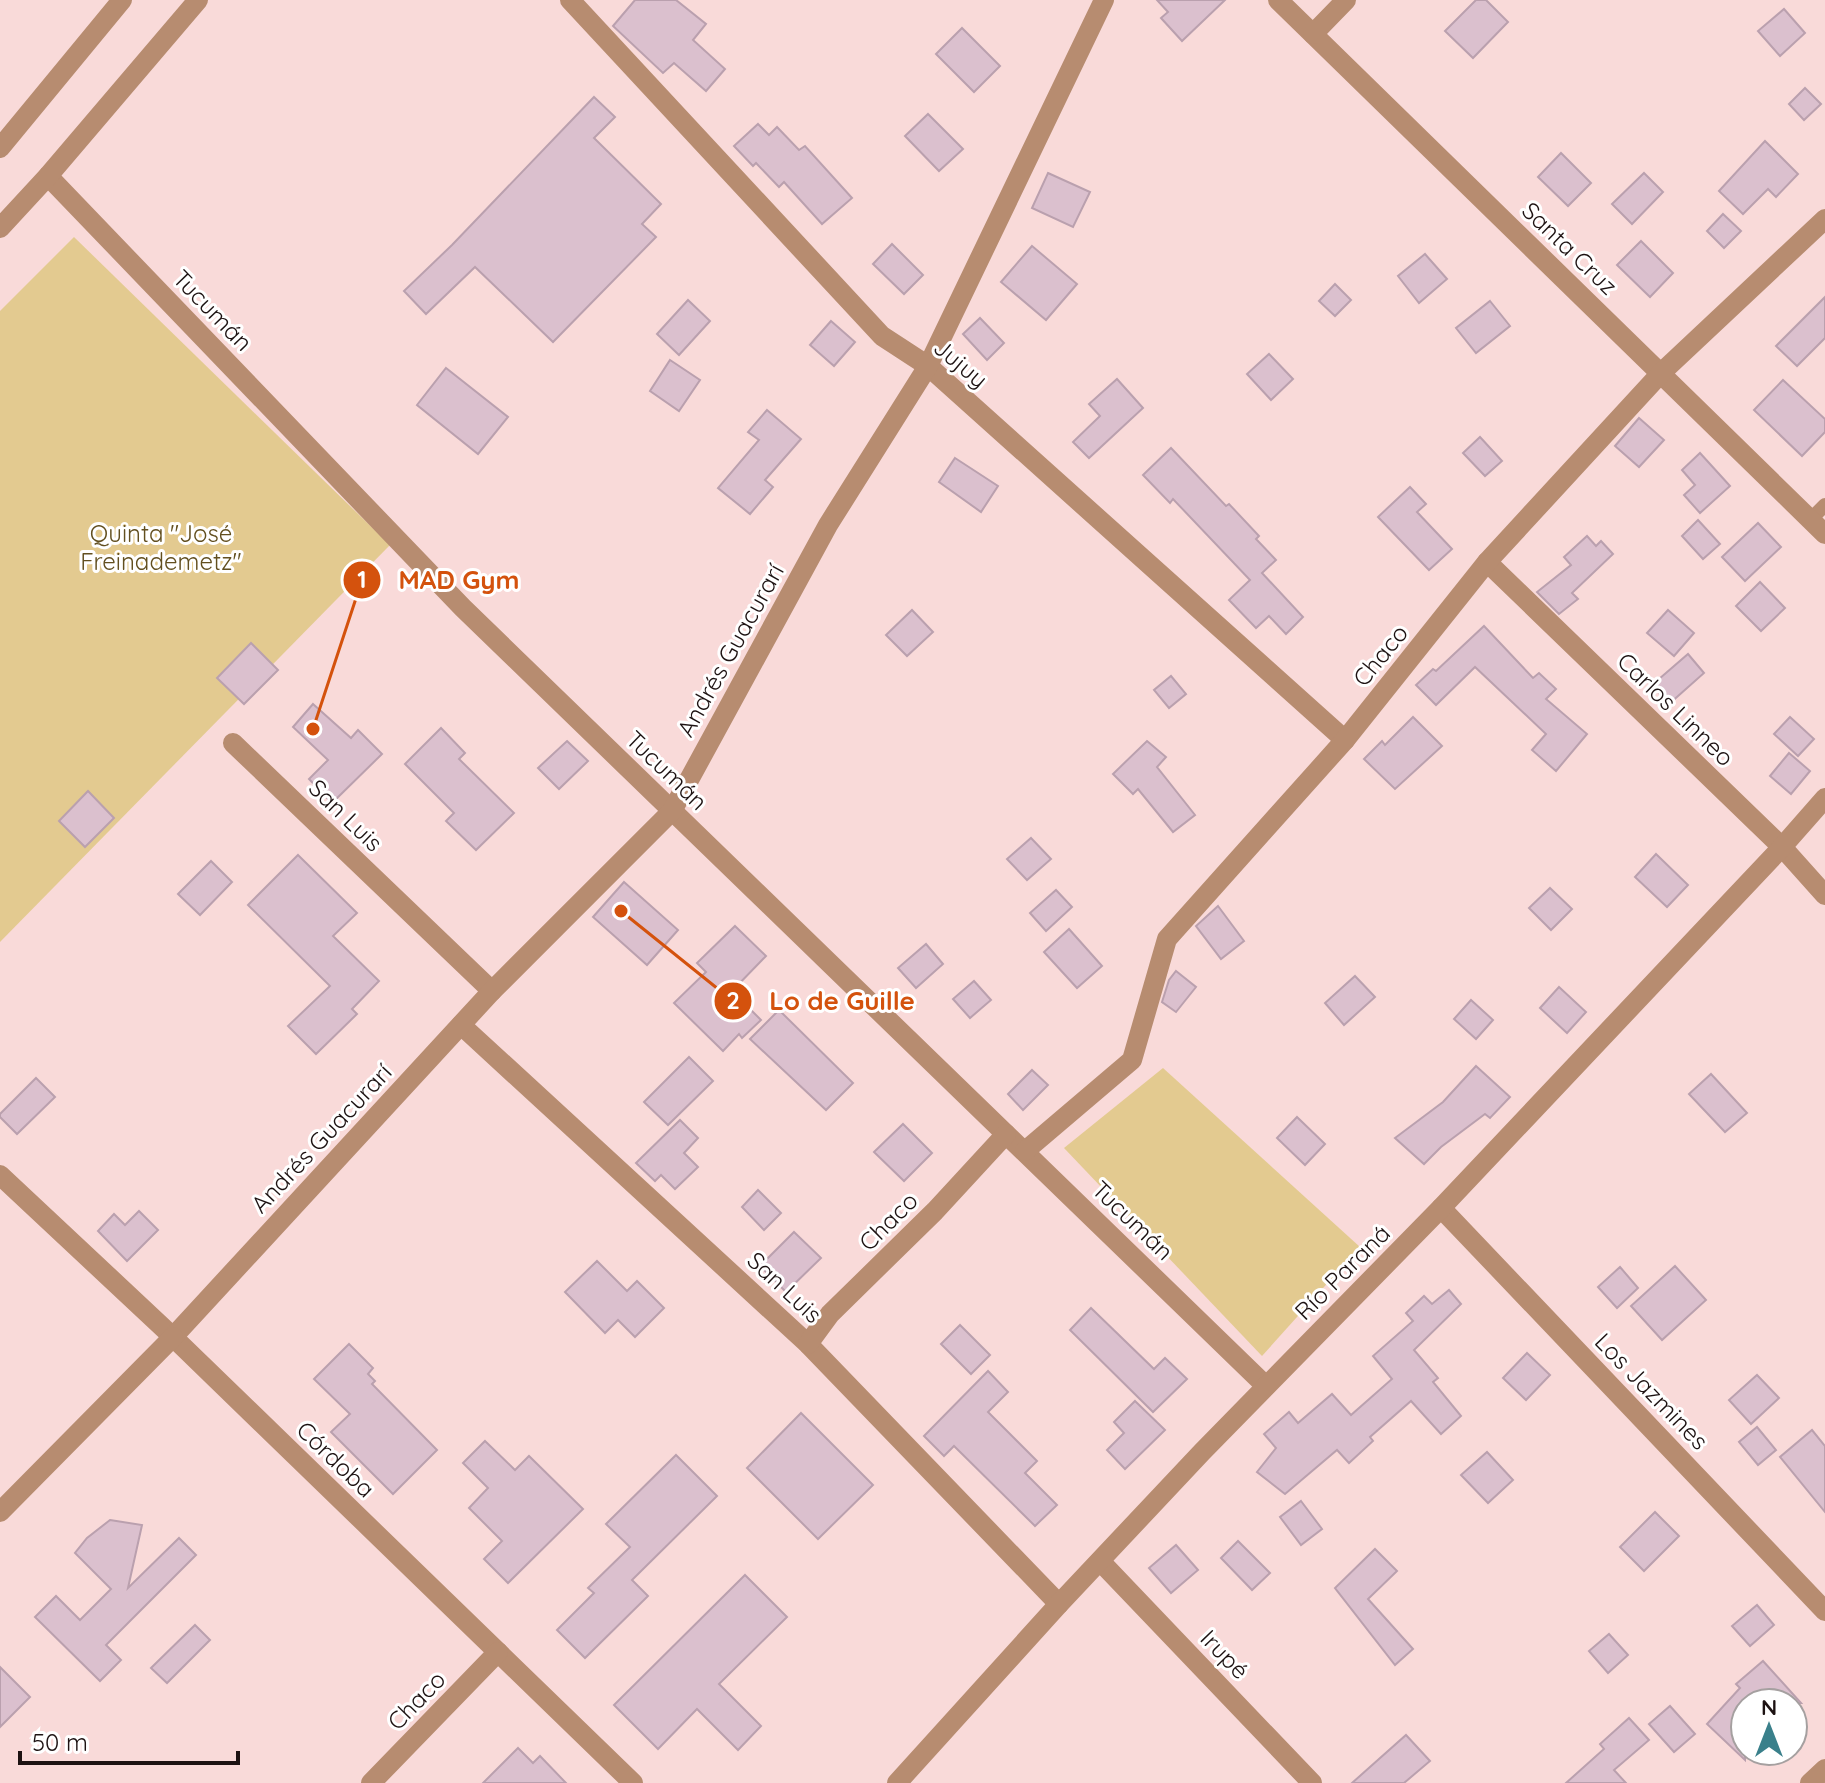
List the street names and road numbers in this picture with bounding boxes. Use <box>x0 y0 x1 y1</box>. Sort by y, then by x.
street label: Santa Cruz <box>1516 195 1624 301</box>
street label: Tucumán <box>167 263 259 357</box>
street label: Jujuy <box>928 332 994 394</box>
street label: Andrés Guacurarí <box>670 558 790 742</box>
street label: Chaco <box>1346 618 1414 692</box>
street label: Carlos Linneo <box>1611 646 1741 772</box>
street label: Tucumán <box>620 724 714 816</box>
street label: San Luis <box>303 773 389 857</box>
street label: Andrés Guacurarí <box>244 1057 398 1219</box>
street label: Tucumán <box>1086 1174 1180 1266</box>
street label: Chaco <box>852 1185 924 1257</box>
street label: Río Paraná <box>1288 1218 1396 1326</box>
street label: San Luis <box>741 1245 829 1329</box>
street label: Los Jazmines <box>1589 1326 1715 1456</box>
street label: Córdoba <box>291 1415 381 1503</box>
street label: Irupé <box>1194 1623 1256 1685</box>
street label: Chaco <box>381 1664 451 1736</box>

